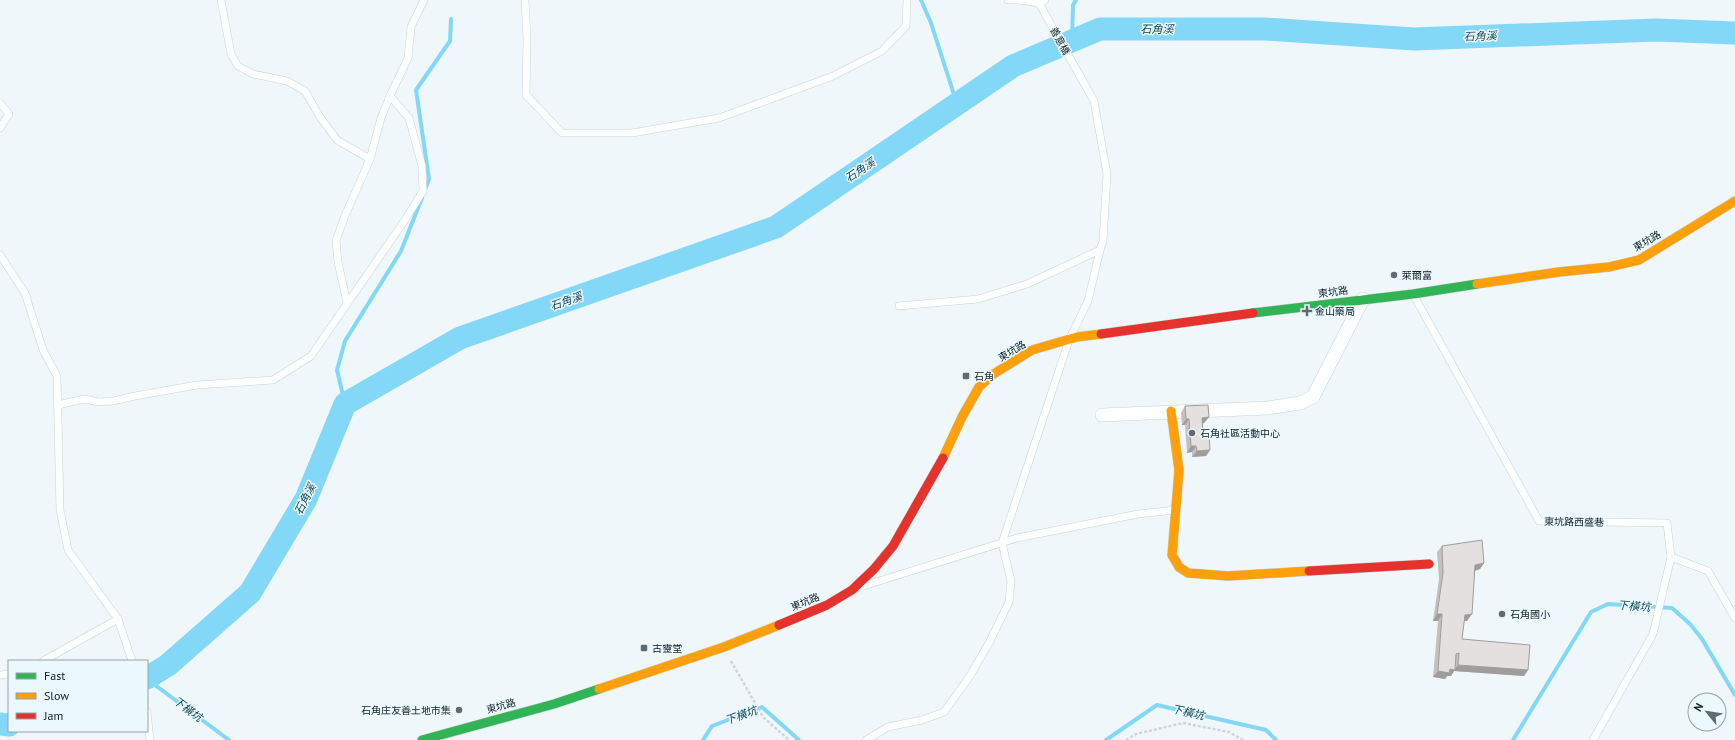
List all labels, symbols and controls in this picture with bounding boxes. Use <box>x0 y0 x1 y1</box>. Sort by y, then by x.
water label: 石角溪 <box>1141 22 1175 36</box>
street label: 善意橋 <box>1047 25 1073 57</box>
water label: 石角溪 <box>1463 28 1499 44</box>
water label: 石角溪 <box>842 154 879 185</box>
street label: 東坑路 <box>1631 228 1663 254</box>
place label: 萊爾富 <box>1402 269 1432 282</box>
marker: 萊爾富 <box>1389 270 1399 280</box>
street label: 東坑路 <box>1317 284 1349 300</box>
water label: 石角溪 <box>548 288 586 313</box>
place label: 金山藥局 <box>1315 305 1355 318</box>
marker: 金山藥局 <box>1302 306 1312 316</box>
street label: 東坑路 <box>996 338 1028 364</box>
place label: 石角 <box>974 370 994 383</box>
marker: 石角 <box>961 371 971 381</box>
place label: 石角社區活動中心 <box>1200 427 1280 440</box>
marker: 石角社區活動中心 <box>1187 428 1197 438</box>
water label: 石角溪 <box>291 479 320 517</box>
street label: 東坑路西盛巷 <box>1544 515 1604 529</box>
street label: 東坑路 <box>789 590 821 614</box>
water label: 下橫坑 <box>1617 598 1653 614</box>
place label: 石角國小 <box>1510 608 1550 621</box>
marker: 石角國小 <box>1497 609 1507 619</box>
place label: 古靈堂 <box>652 642 682 655</box>
marker: 古靈堂 <box>639 643 649 653</box>
legend <box>8 660 148 732</box>
text: Fast <box>44 668 65 683</box>
text: Slow <box>44 688 69 703</box>
north arrow <box>1687 692 1727 732</box>
water label: 下橫坑 <box>171 693 207 726</box>
street label: 東坑路 <box>485 696 517 716</box>
text: N <box>1690 700 1706 714</box>
water label: 下橫坑 <box>1170 701 1208 723</box>
water label: 下橫坑 <box>723 702 761 727</box>
place label: 石角庄友善土地市集 <box>361 704 451 717</box>
marker: 石角庄友善土地市集 <box>454 705 464 715</box>
text: Jam <box>43 708 63 723</box>

